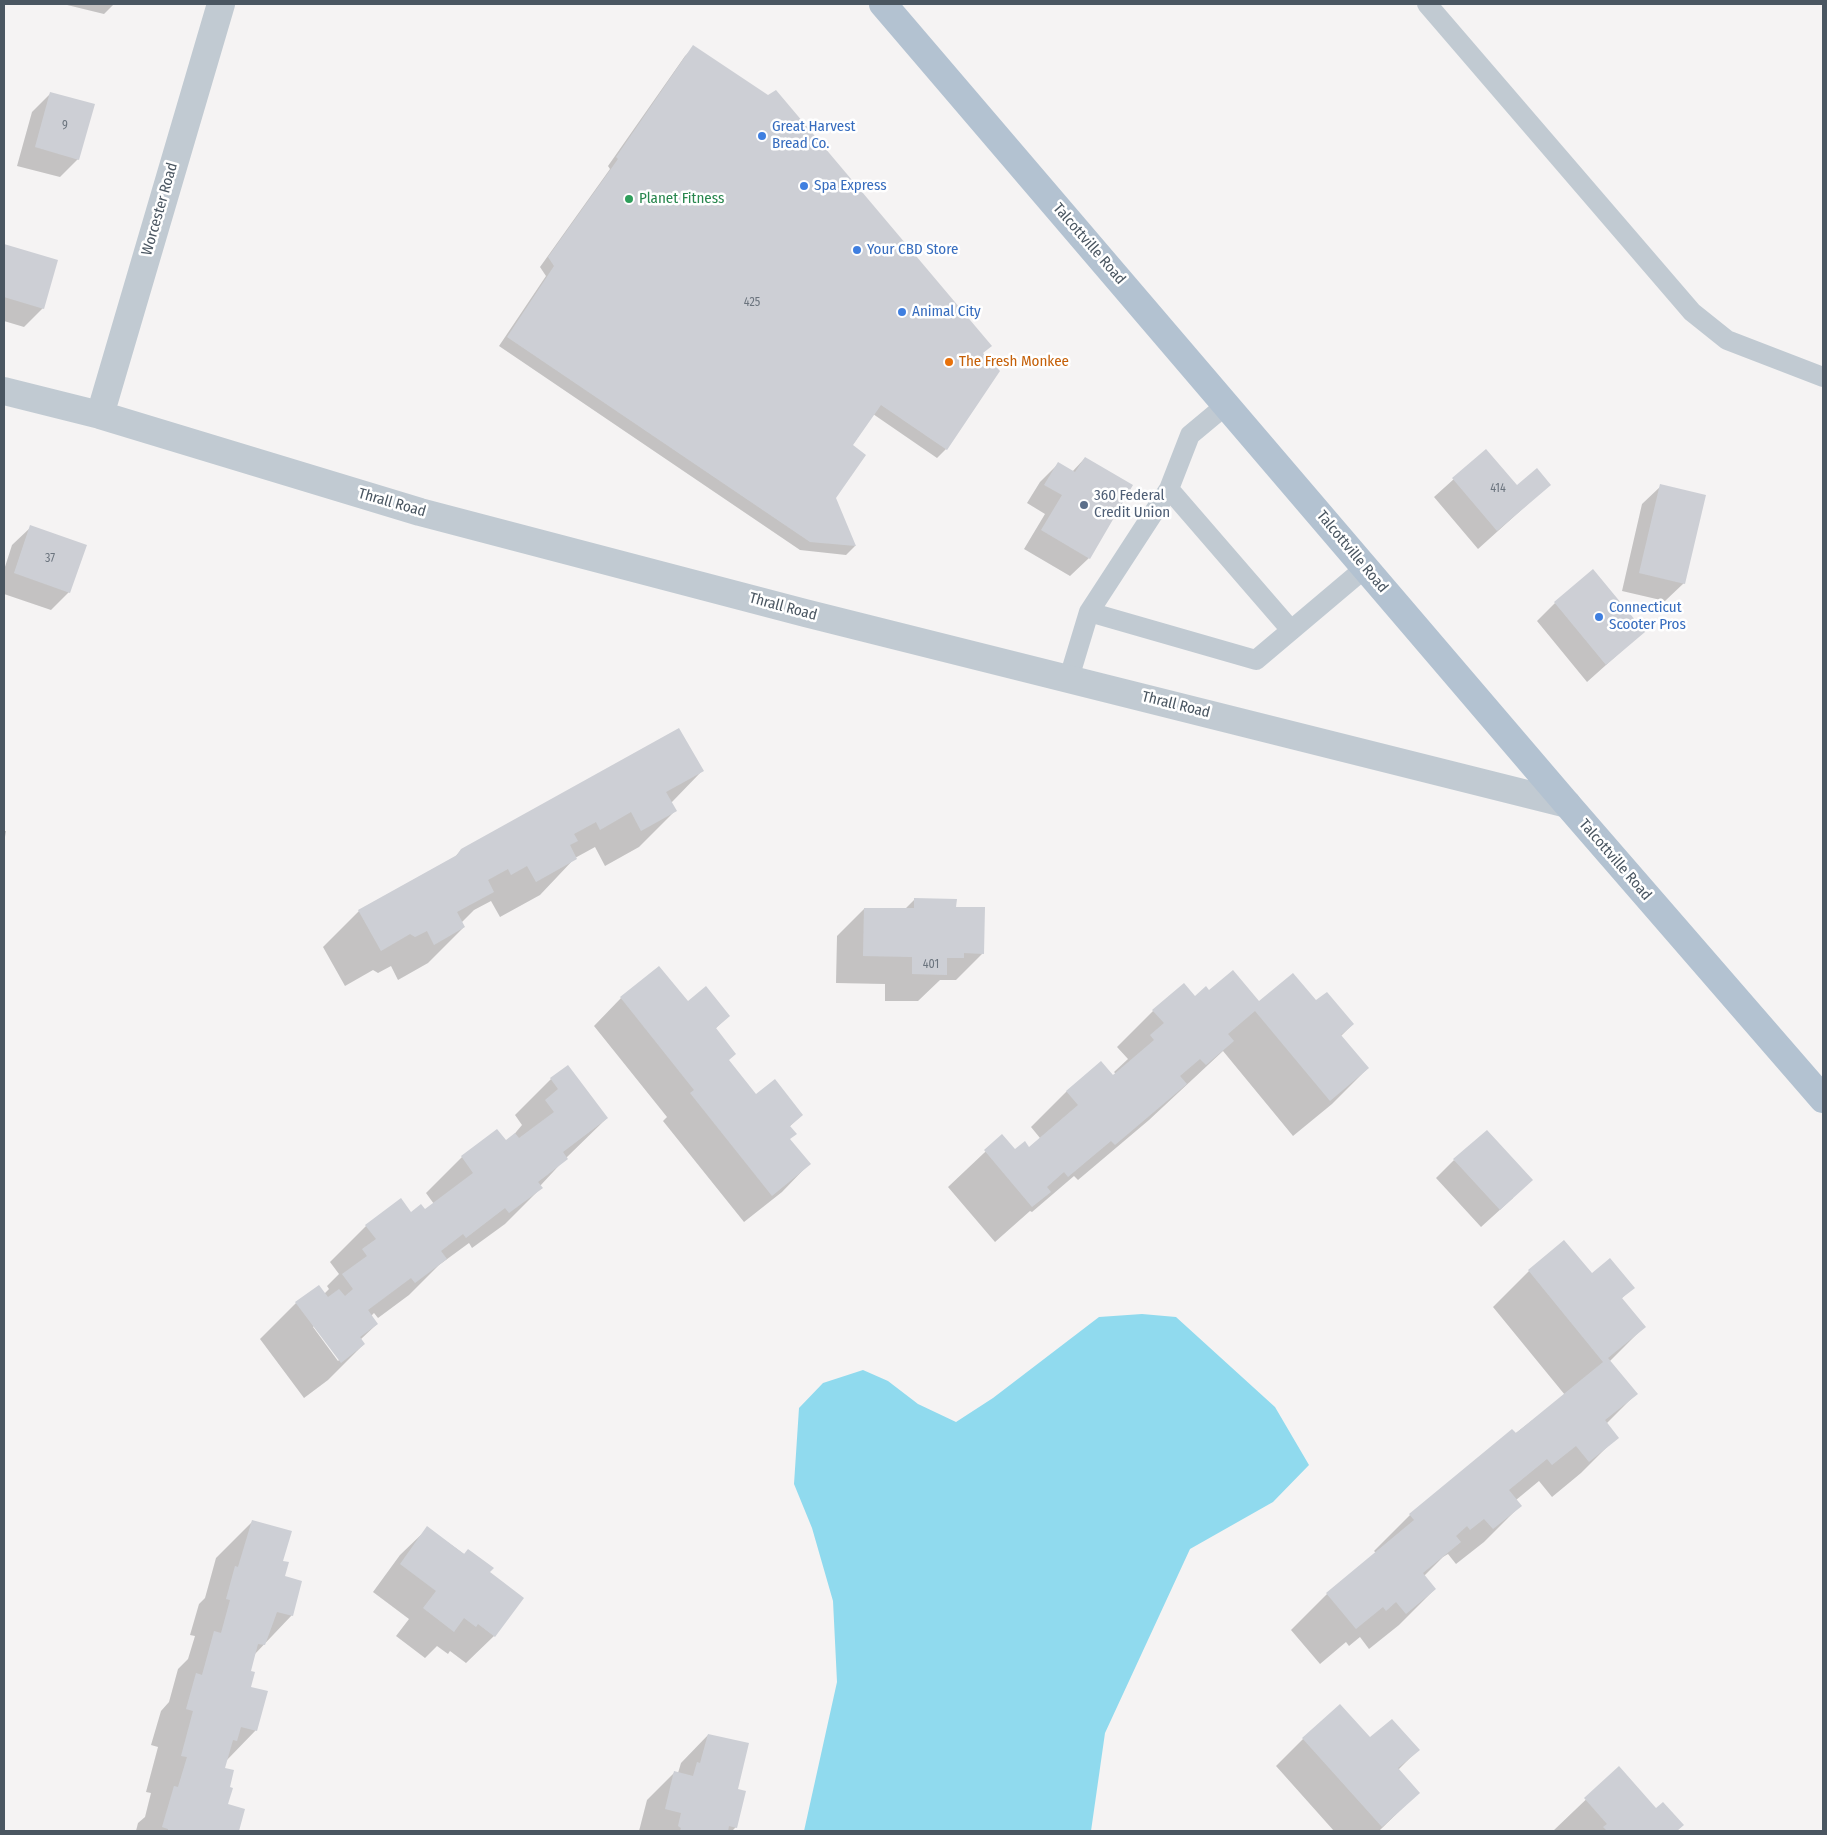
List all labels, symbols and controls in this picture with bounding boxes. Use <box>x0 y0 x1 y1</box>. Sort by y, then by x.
place label: Great Harvest Bread Co. <box>772 118 855 153</box>
house number: 9 <box>62 119 68 133</box>
marker: Great Harvest Bread Co. <box>756 130 768 142</box>
street label: Worcester Road <box>138 161 182 257</box>
place label: Spa Express <box>814 177 887 195</box>
marker: Spa Express <box>798 180 810 192</box>
place label: Planet Fitness <box>639 190 724 208</box>
marker: Planet Fitness <box>623 193 635 205</box>
street label: Talcottville Road <box>1049 200 1129 288</box>
place label: Your CBD Store <box>867 241 958 259</box>
marker: Your CBD Store <box>851 244 863 256</box>
house number: 425 <box>744 296 760 310</box>
place label: Animal City <box>912 303 981 321</box>
marker: Animal City <box>896 306 908 318</box>
place label: The Fresh Monkee <box>959 353 1069 371</box>
marker: The Fresh Monkee <box>943 356 955 368</box>
house number: 414 <box>1490 482 1506 496</box>
street label: Thrall Road <box>356 485 428 521</box>
place label: 360 Federal Credit Union <box>1094 487 1170 522</box>
marker: 360 Federal Credit Union <box>1078 499 1090 511</box>
street label: Talcottville Road <box>1313 507 1391 597</box>
house number: 37 <box>45 552 55 566</box>
street label: Thrall Road <box>747 589 819 625</box>
place label: Connecticut Scooter Pros <box>1609 599 1686 634</box>
marker: Connecticut Scooter Pros <box>1593 611 1605 623</box>
street label: Thrall Road <box>1140 688 1212 722</box>
street label: Talcottville Road <box>1575 816 1655 904</box>
house number: 401 <box>923 958 939 972</box>

